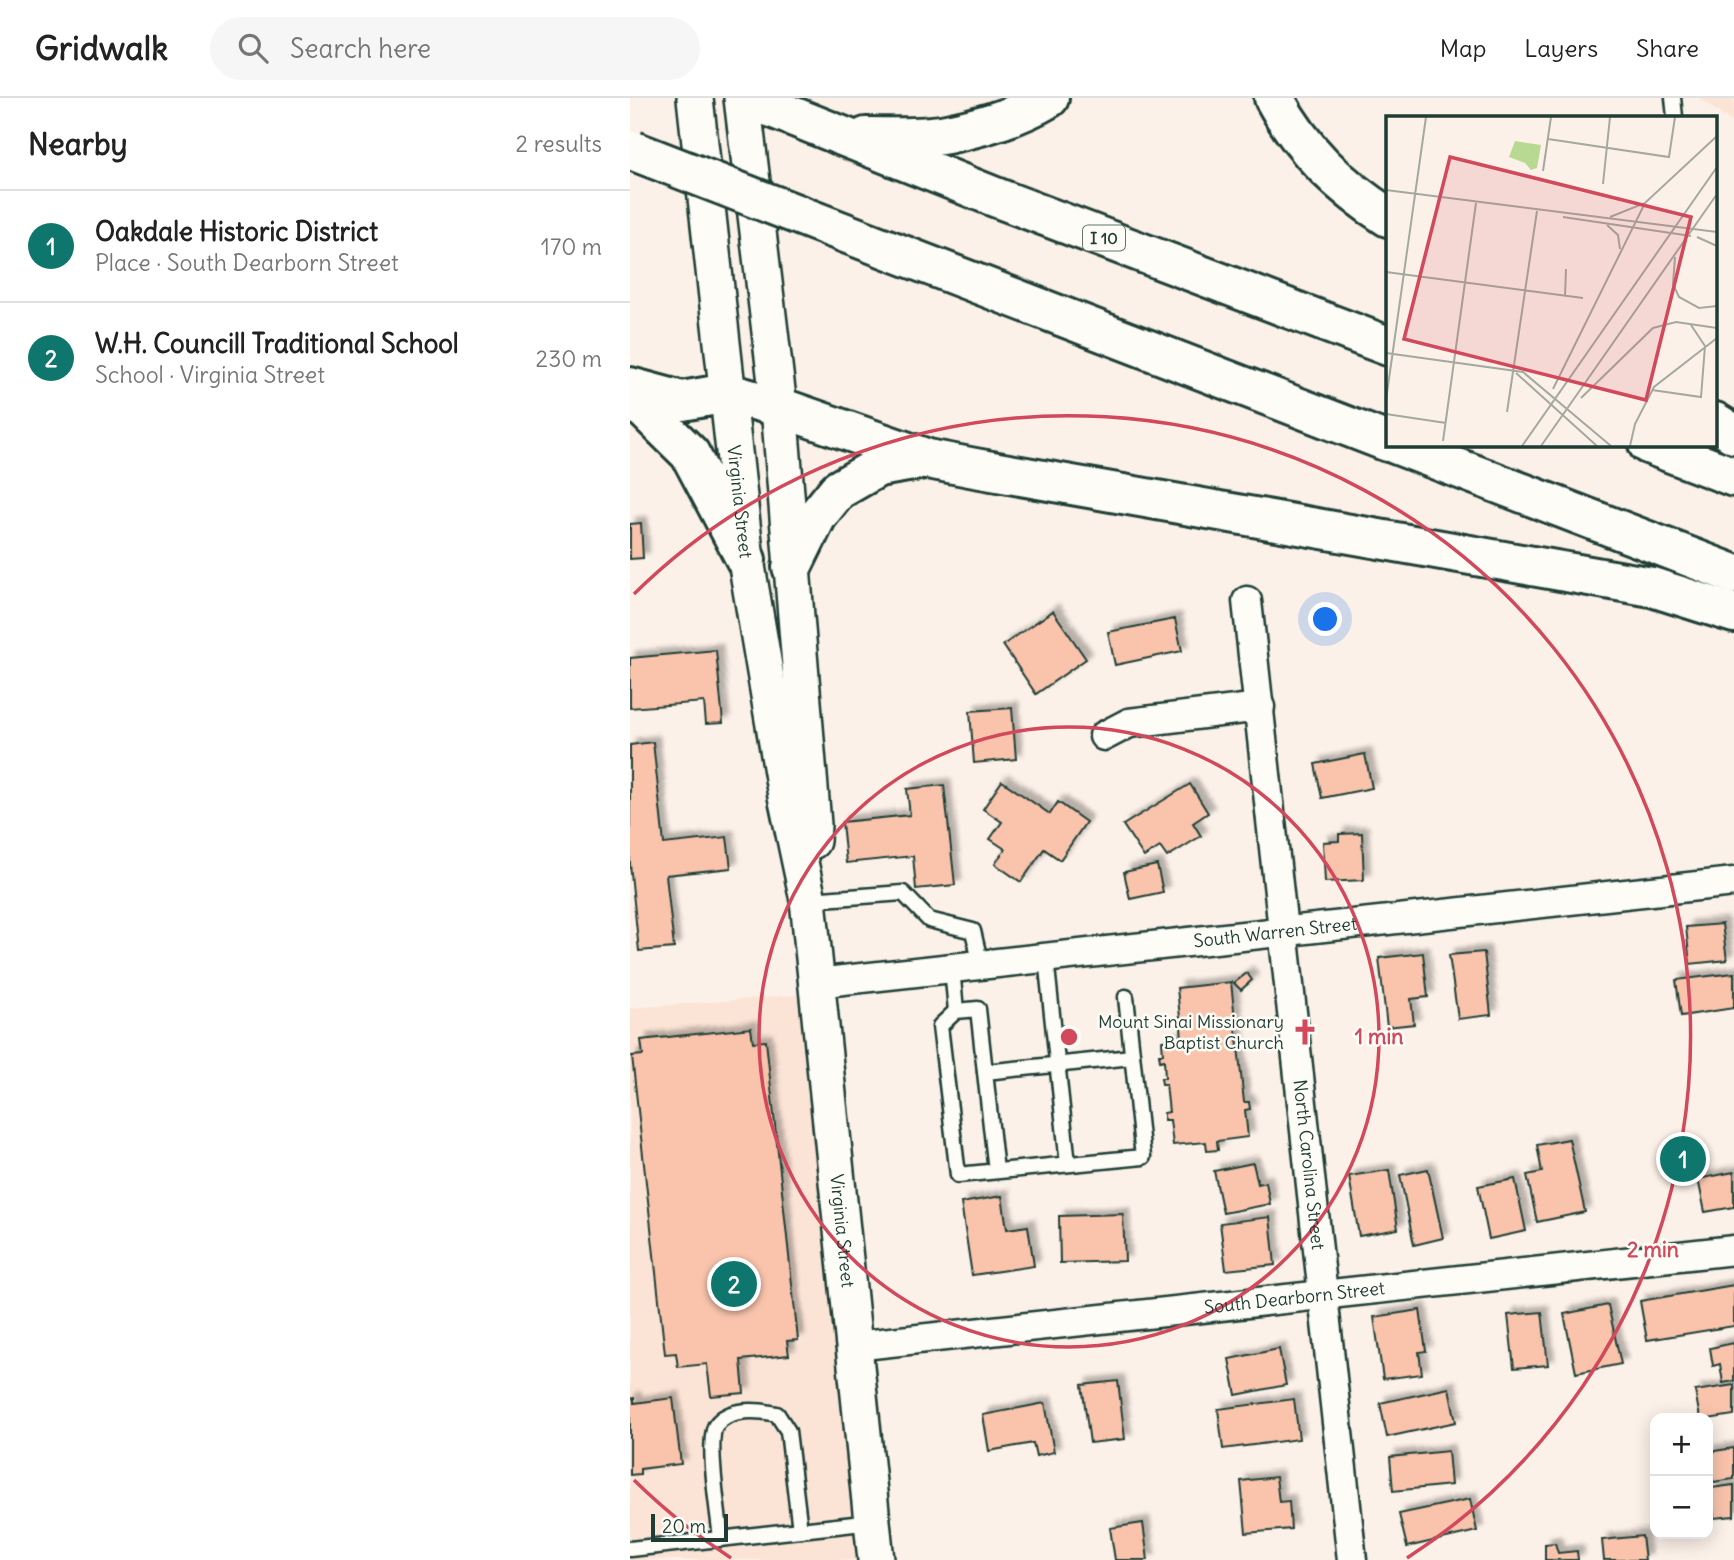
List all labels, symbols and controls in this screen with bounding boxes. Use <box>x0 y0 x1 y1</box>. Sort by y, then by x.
search box <box>210 17 700 80</box>
text: Gridwalk <box>35 27 168 69</box>
icon: search <box>234 29 272 67</box>
text: Search here <box>290 32 431 65</box>
text: Map <box>1440 33 1486 63</box>
text: Layers <box>1524 33 1598 63</box>
text: Share <box>1636 33 1699 63</box>
inset map <box>1386 116 1716 446</box>
text: Nearby <box>28 125 128 163</box>
text: 2 results <box>516 129 602 158</box>
text: Oakdale Historic District <box>95 215 378 248</box>
road number: I 10 <box>1083 226 1125 250</box>
text: 1 <box>46 232 56 261</box>
text: 170 m <box>541 232 602 261</box>
text: Place · South Dearborn Street <box>95 248 399 277</box>
text: W.H. Councill Traditional School <box>95 327 459 360</box>
text: 2 <box>45 344 57 373</box>
text: 230 m <box>536 344 602 373</box>
text: School · Virginia Street <box>95 360 325 389</box>
street label: Virginia Street <box>722 444 758 559</box>
your location <box>1308 602 1342 636</box>
street label: South Warren Street <box>1192 912 1358 952</box>
place label: Mount Sinai Missionary Baptist Church <box>1098 1010 1284 1054</box>
church icon: Mount Sinai Missionary Baptist Church <box>1290 1017 1320 1047</box>
text: 1 min <box>1355 1023 1403 1050</box>
centre of rings <box>1057 1025 1081 1049</box>
street label: North Carolina Street <box>1288 1078 1330 1251</box>
pin: 1 <box>1660 1133 1706 1185</box>
street label: Virginia Street <box>825 1173 860 1288</box>
text: 2 min <box>1627 1236 1679 1263</box>
pin: 2 <box>711 1258 757 1310</box>
street label: South Dearborn Street <box>1203 1276 1386 1319</box>
map controls <box>1650 1413 1713 1539</box>
button: + <box>1650 1413 1713 1476</box>
button: − <box>1650 1476 1713 1539</box>
scale bar <box>651 1511 728 1543</box>
text: 20 m <box>662 1514 706 1538</box>

